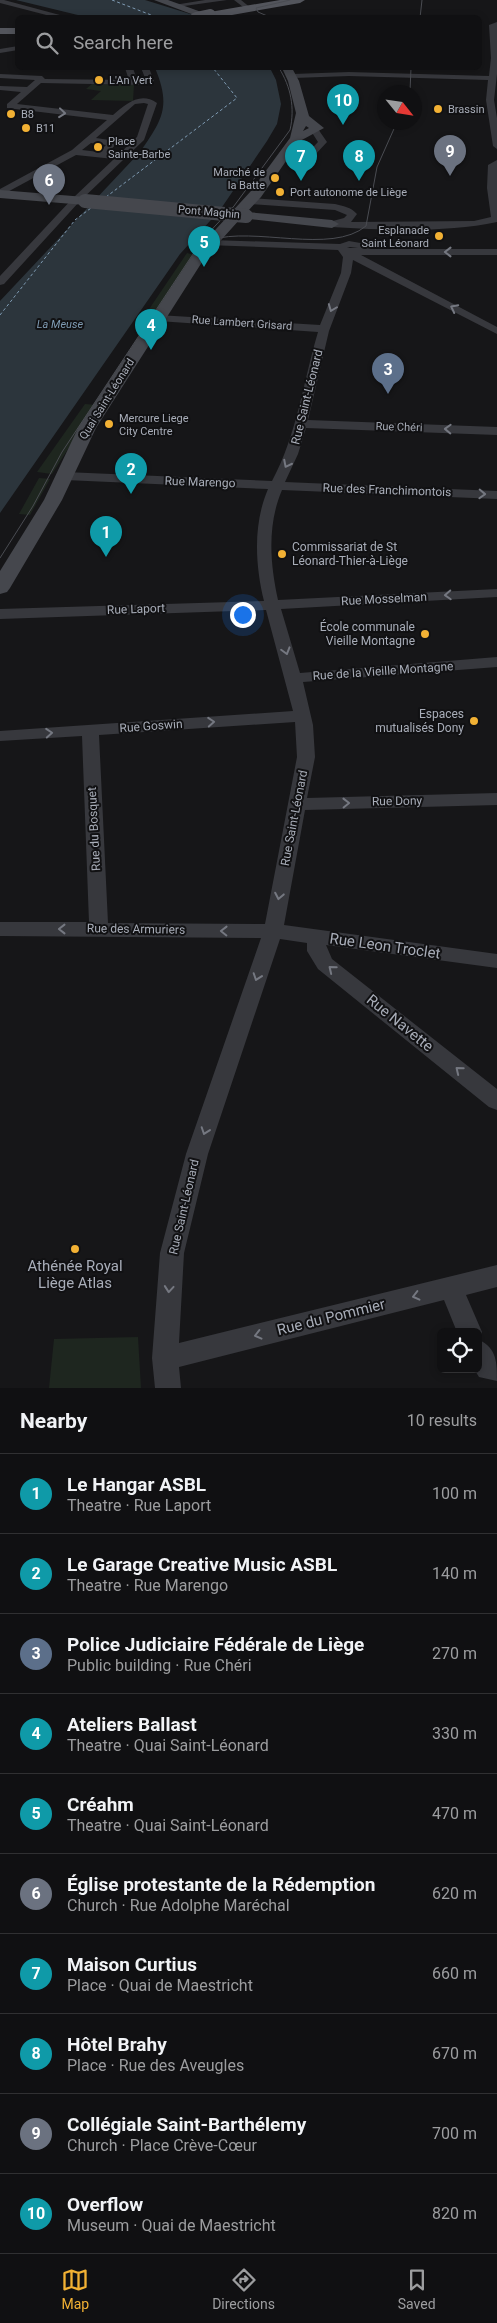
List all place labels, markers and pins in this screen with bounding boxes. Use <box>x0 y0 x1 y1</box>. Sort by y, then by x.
marker: L'An Vert <box>93 74 105 86</box>
place label: L'An Vert <box>109 74 153 87</box>
pin: 10 <box>327 84 359 125</box>
marker: Brassin <box>432 103 444 115</box>
place label: Brassin <box>448 103 484 116</box>
marker: B8 <box>5 108 17 120</box>
place label: B8 <box>21 108 34 121</box>
marker: B11 <box>20 122 32 134</box>
place label: B11 <box>36 122 55 135</box>
place label: Place Sainte-Barbe <box>108 135 170 161</box>
pin: 9 <box>434 135 466 176</box>
pin: 7 <box>285 140 317 181</box>
pin: 8 <box>343 140 375 181</box>
marker: Place Sainte-Barbe <box>92 141 104 153</box>
pin: 6 <box>33 164 65 205</box>
place label: Marché de la Batte <box>213 166 265 192</box>
marker: Marché de la Batte <box>269 172 281 184</box>
marker: Port autonome de Liège <box>274 186 286 198</box>
place label: Port autonome de Liège <box>290 186 407 199</box>
place label: Esplanade Saint Léonard <box>361 224 429 250</box>
pin: 5 <box>188 226 220 267</box>
marker: Esplanade Saint Léonard <box>433 230 445 242</box>
pin: 4 <box>135 309 167 350</box>
pin: 3 <box>372 353 404 394</box>
place label: Mercure Liege City Centre <box>119 412 189 438</box>
marker: Mercure Liege City Centre <box>103 418 115 430</box>
pin: 2 <box>115 453 147 494</box>
pin: 1 <box>90 516 122 557</box>
place label: Commissariat de St Léonard-Thier-à-Liège <box>292 540 408 568</box>
marker: Commissariat de St Léonard-Thier-à-Liège <box>276 548 288 560</box>
place label: École communale Vieille Montagne <box>320 619 415 648</box>
marker: École communale Vieille Montagne <box>419 628 431 640</box>
place label: Espaces mutualisés Dony <box>375 707 464 735</box>
marker: Espaces mutualisés Dony <box>468 715 480 727</box>
marker: Athénée Royal Liège Atlas <box>69 1243 81 1255</box>
place label: Athénée Royal Liège Atlas <box>27 1257 123 1292</box>

